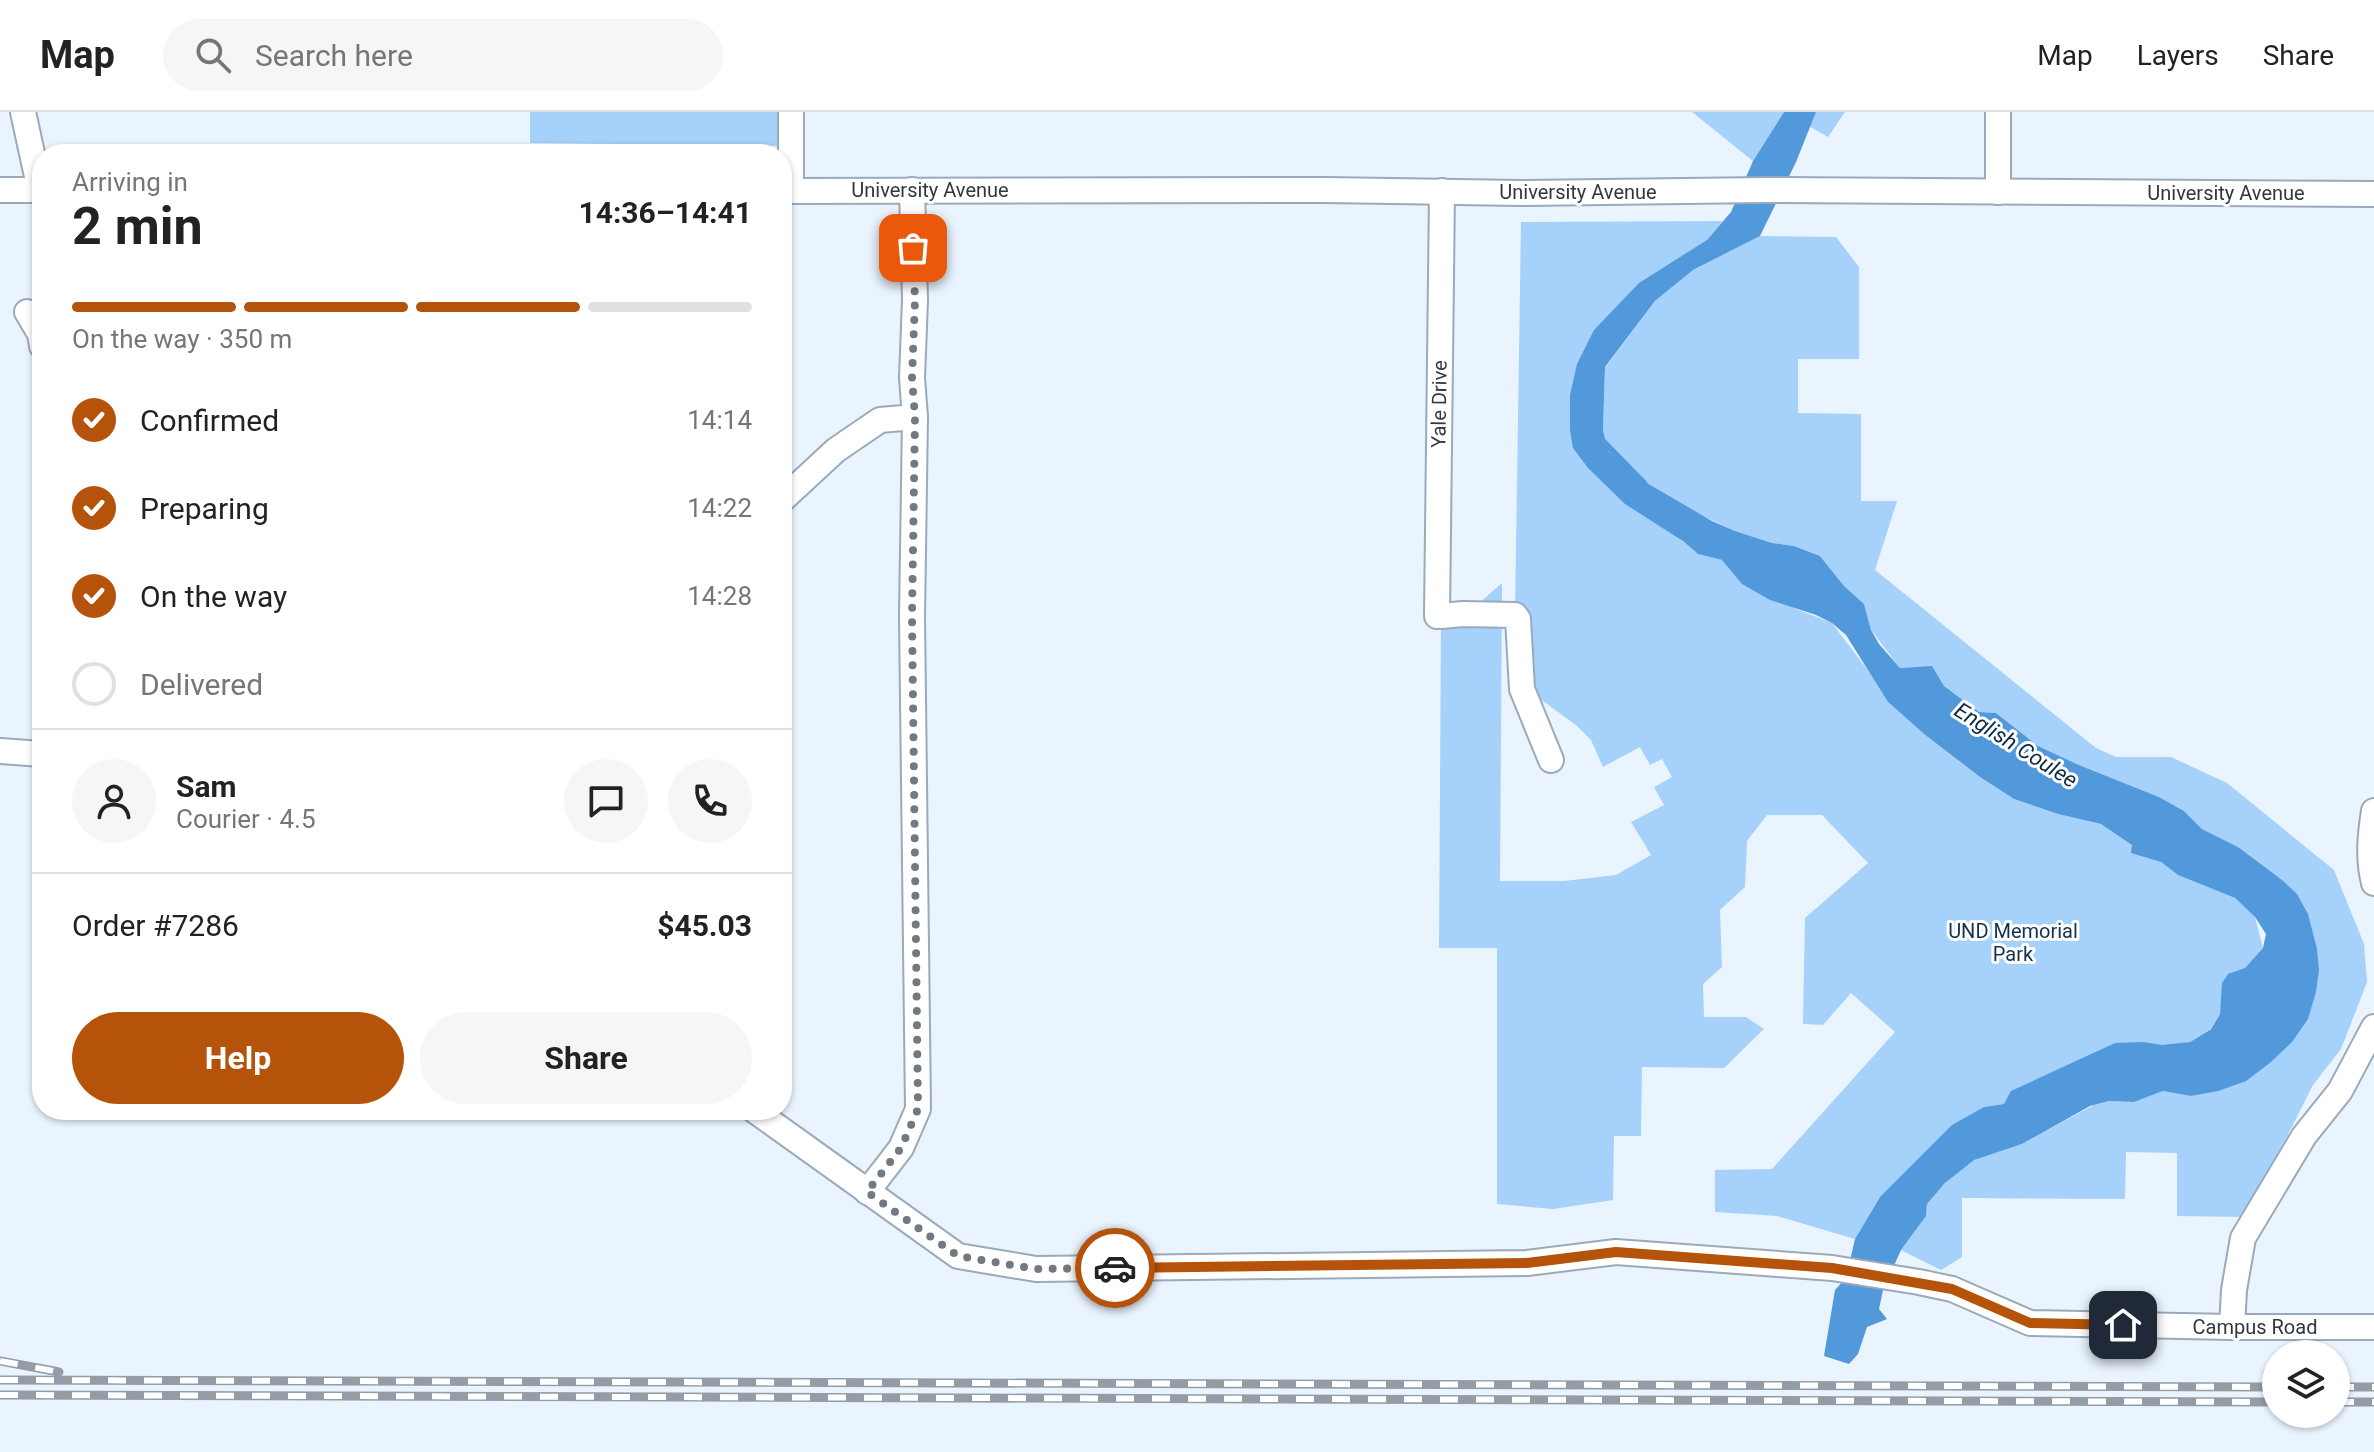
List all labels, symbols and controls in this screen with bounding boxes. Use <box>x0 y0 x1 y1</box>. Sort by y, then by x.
search box <box>163 19 723 91</box>
text: Map <box>40 33 115 77</box>
icon: search <box>191 33 235 77</box>
text: Search here <box>255 38 413 73</box>
text: Map <box>2037 39 2093 72</box>
text: Layers <box>2137 39 2219 72</box>
text: Share <box>2263 39 2334 72</box>
text: Arriving in <box>72 167 188 197</box>
street label: University Avenue <box>851 178 1009 202</box>
street label: University Avenue <box>1499 180 1657 204</box>
street label: University Avenue <box>2147 181 2305 205</box>
text: 14:36–14:41 <box>578 195 752 230</box>
text: 2 min <box>72 196 203 257</box>
pin <box>879 214 947 282</box>
icon: bag <box>891 226 935 270</box>
text: On the way · 350 m <box>72 324 292 354</box>
street label: Yale Drive <box>1426 360 1452 448</box>
icon: check <box>72 398 116 442</box>
text: Confirmed <box>140 403 279 438</box>
text: 14:14 <box>687 405 752 435</box>
icon: check <box>72 486 116 530</box>
text: Preparing <box>140 491 269 526</box>
text: 14:22 <box>687 493 752 523</box>
icon: check <box>72 574 116 618</box>
text: On the way <box>140 579 287 614</box>
text: 14:28 <box>687 581 752 611</box>
text: Delivered <box>140 667 263 702</box>
water label: English Coulee <box>1950 697 2082 793</box>
button: person <box>72 759 156 843</box>
button: chat <box>564 759 648 843</box>
button: phone <box>668 759 752 843</box>
text: Sam <box>176 769 237 804</box>
text: Courier · 4.5 <box>176 804 316 834</box>
text: Order #7286 <box>72 908 239 943</box>
text: $45.03 <box>657 908 752 943</box>
park label: UND Memorial Park <box>1948 919 2078 966</box>
button: Help <box>72 1012 404 1104</box>
button: Share <box>420 1012 752 1104</box>
courier <box>1075 1228 1155 1308</box>
icon: car <box>1093 1246 1137 1290</box>
pin <box>2089 1291 2157 1359</box>
icon: home <box>2101 1303 2145 1347</box>
street label: Campus Road <box>2193 1315 2317 1339</box>
map controls <box>2262 1340 2350 1428</box>
button: layers <box>2262 1340 2350 1428</box>

